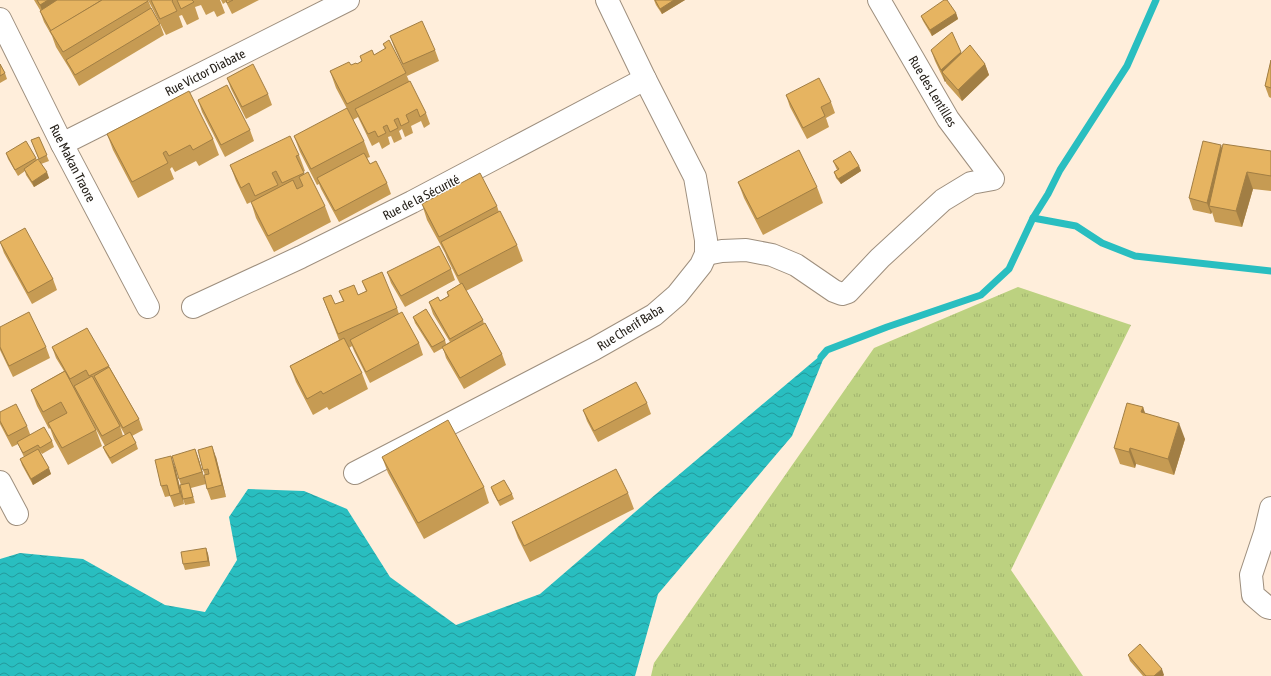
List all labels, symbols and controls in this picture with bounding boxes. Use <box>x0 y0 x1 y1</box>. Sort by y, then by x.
street label: Rue Victor Diabate <box>163 46 248 99</box>
street label: Rue des Lentilles <box>906 53 960 130</box>
street label: Rue Makan Traore <box>46 122 99 205</box>
street label: Rue de la Sécurité <box>380 172 462 223</box>
street label: Rue Cherif Baba <box>594 301 666 354</box>

